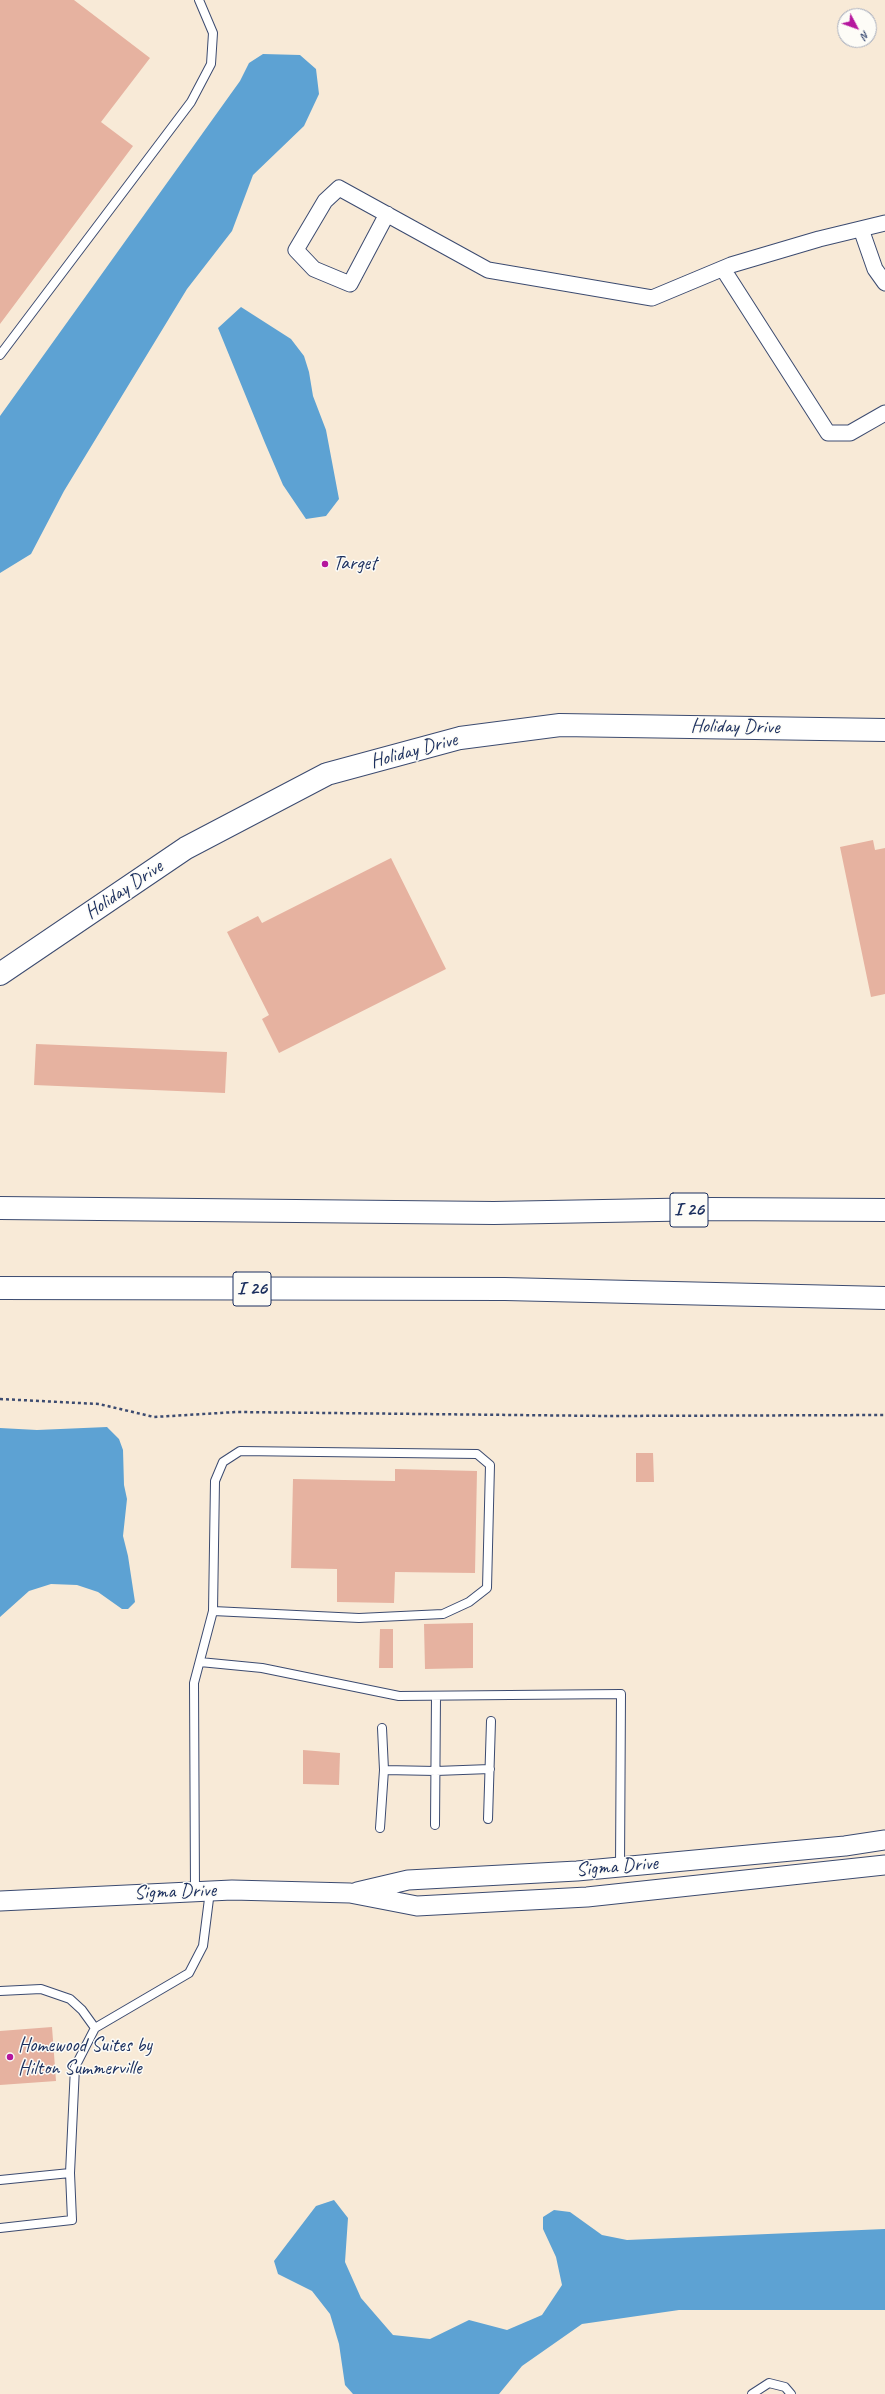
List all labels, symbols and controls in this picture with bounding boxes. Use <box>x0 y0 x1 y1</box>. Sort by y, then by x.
north arrow <box>837 8 877 48</box>
text: N <box>858 28 873 42</box>
place label: Target <box>333 552 377 576</box>
marker: Target <box>320 559 330 569</box>
street label: Holiday Drive <box>690 714 780 740</box>
street label: Holiday Drive <box>368 728 460 774</box>
street label: Holiday Drive <box>80 855 168 925</box>
road number: I 26 <box>670 1193 708 1227</box>
road number: I 26 <box>233 1272 271 1306</box>
street label: Sigma Drive <box>575 1851 659 1883</box>
street label: Sigma Drive <box>134 1879 216 1905</box>
place label: Homewood Suites by Hilton Summerville <box>18 2034 152 2081</box>
marker: Homewood Suites by Hilton Summerville <box>5 2052 15 2062</box>

